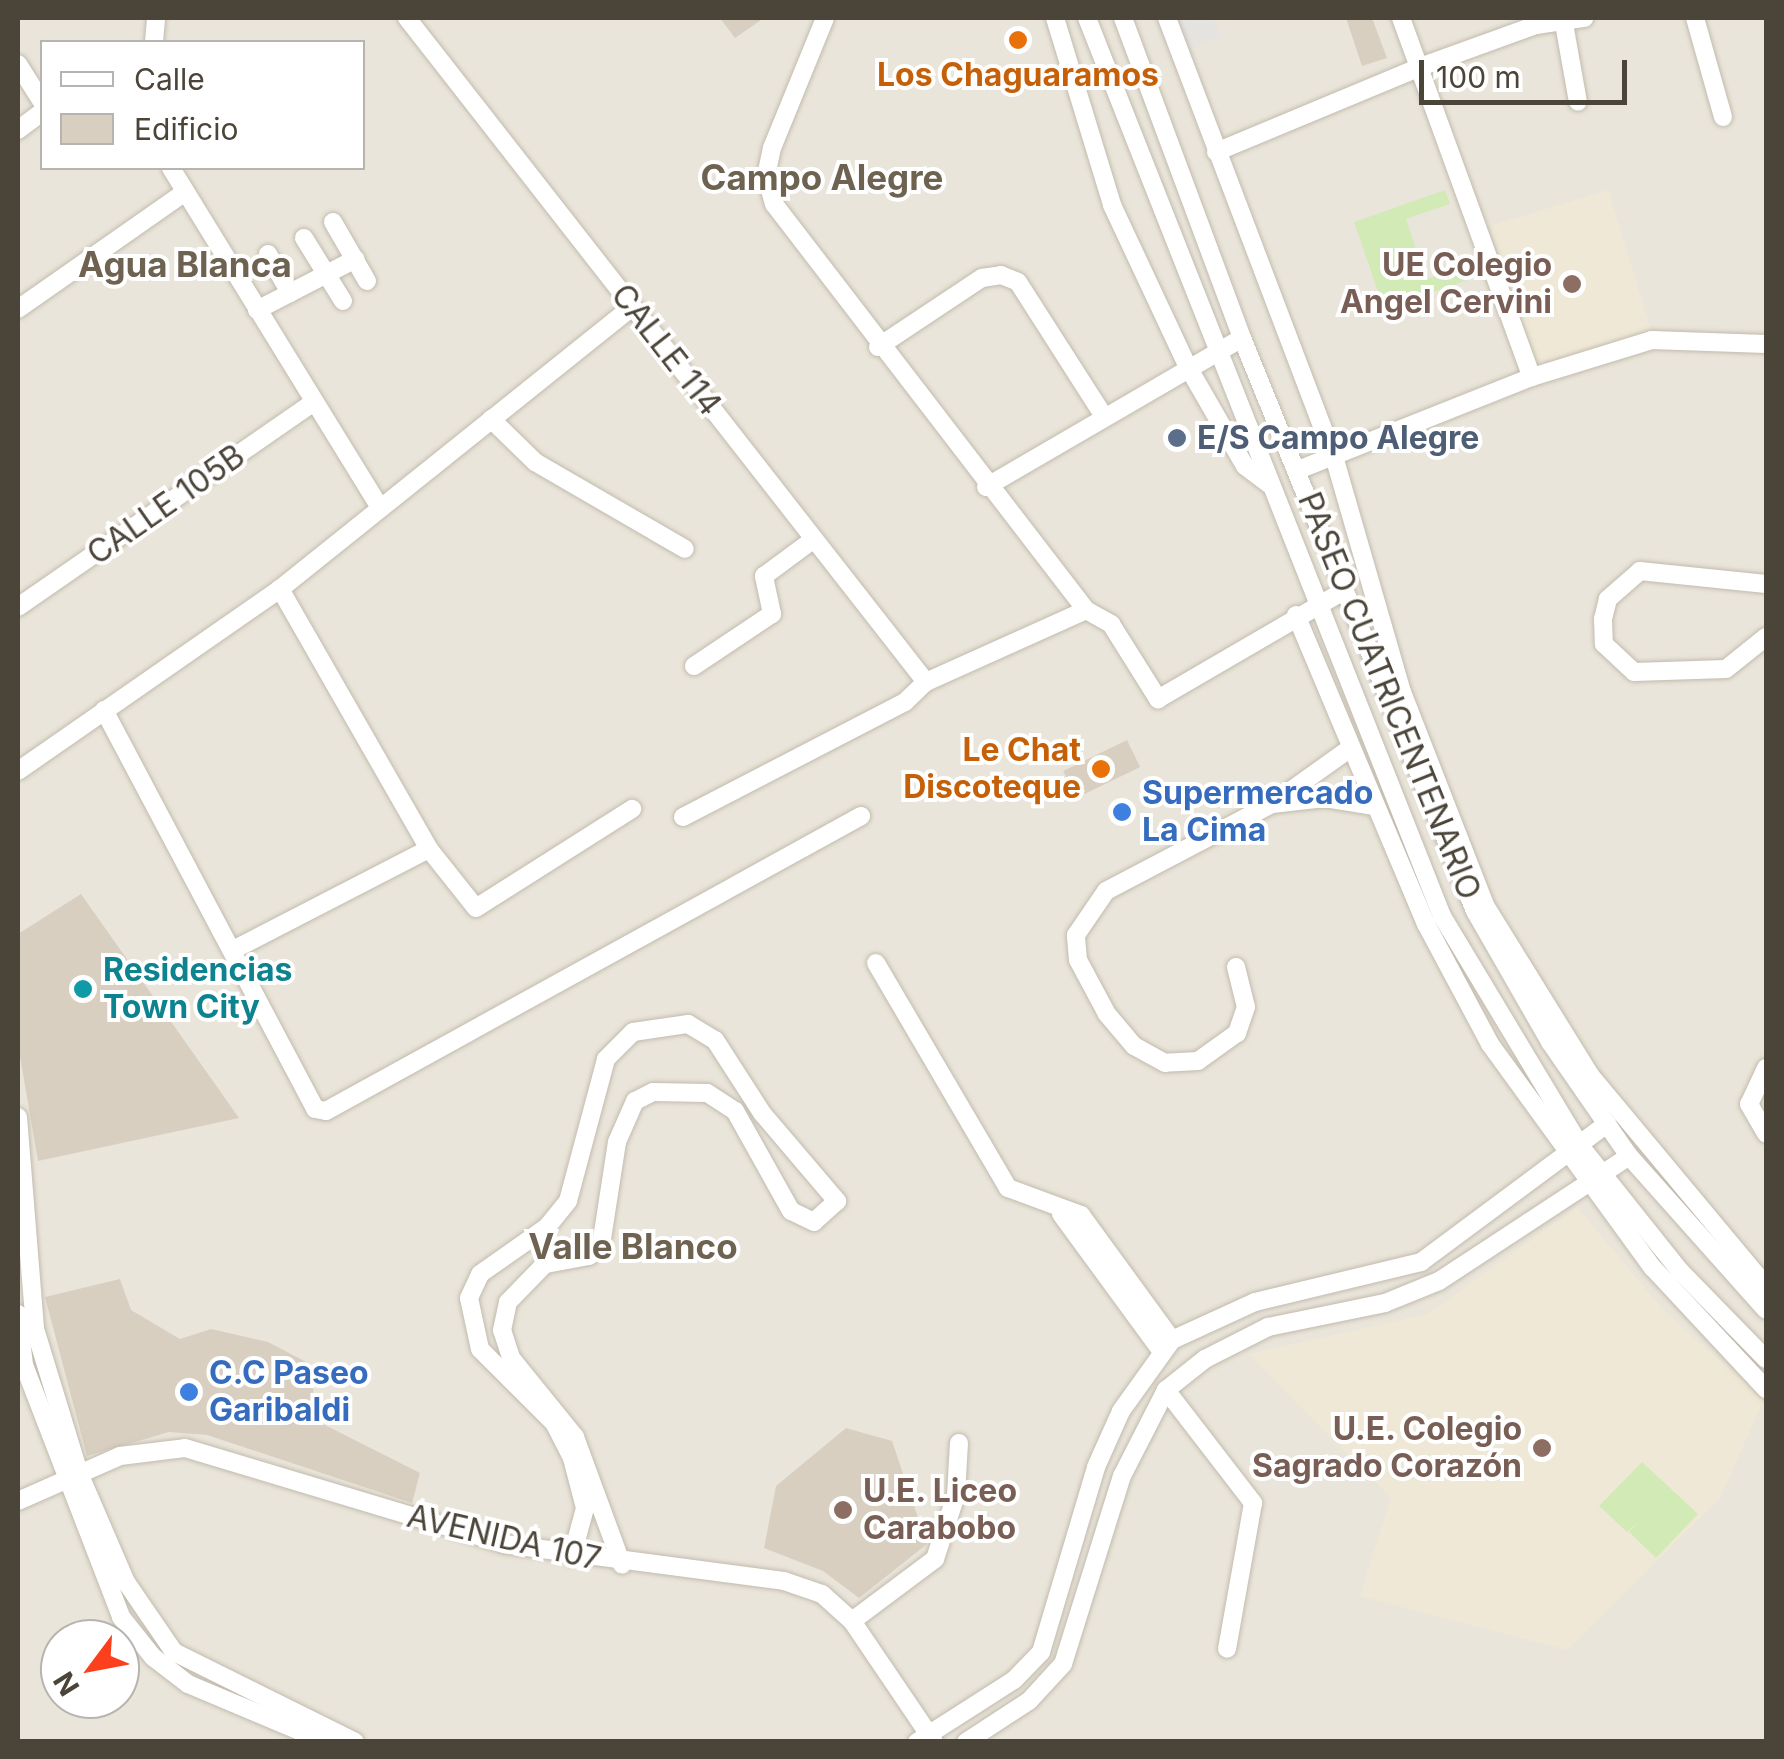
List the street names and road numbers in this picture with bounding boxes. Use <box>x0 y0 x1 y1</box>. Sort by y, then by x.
street label: CALLE 114 <box>603 277 729 423</box>
street label: CALLE 105B <box>80 437 252 573</box>
street label: PASEO CUATRICENTENARIO <box>1290 487 1488 905</box>
street label: AVENIDA 107 <box>403 1497 605 1579</box>

